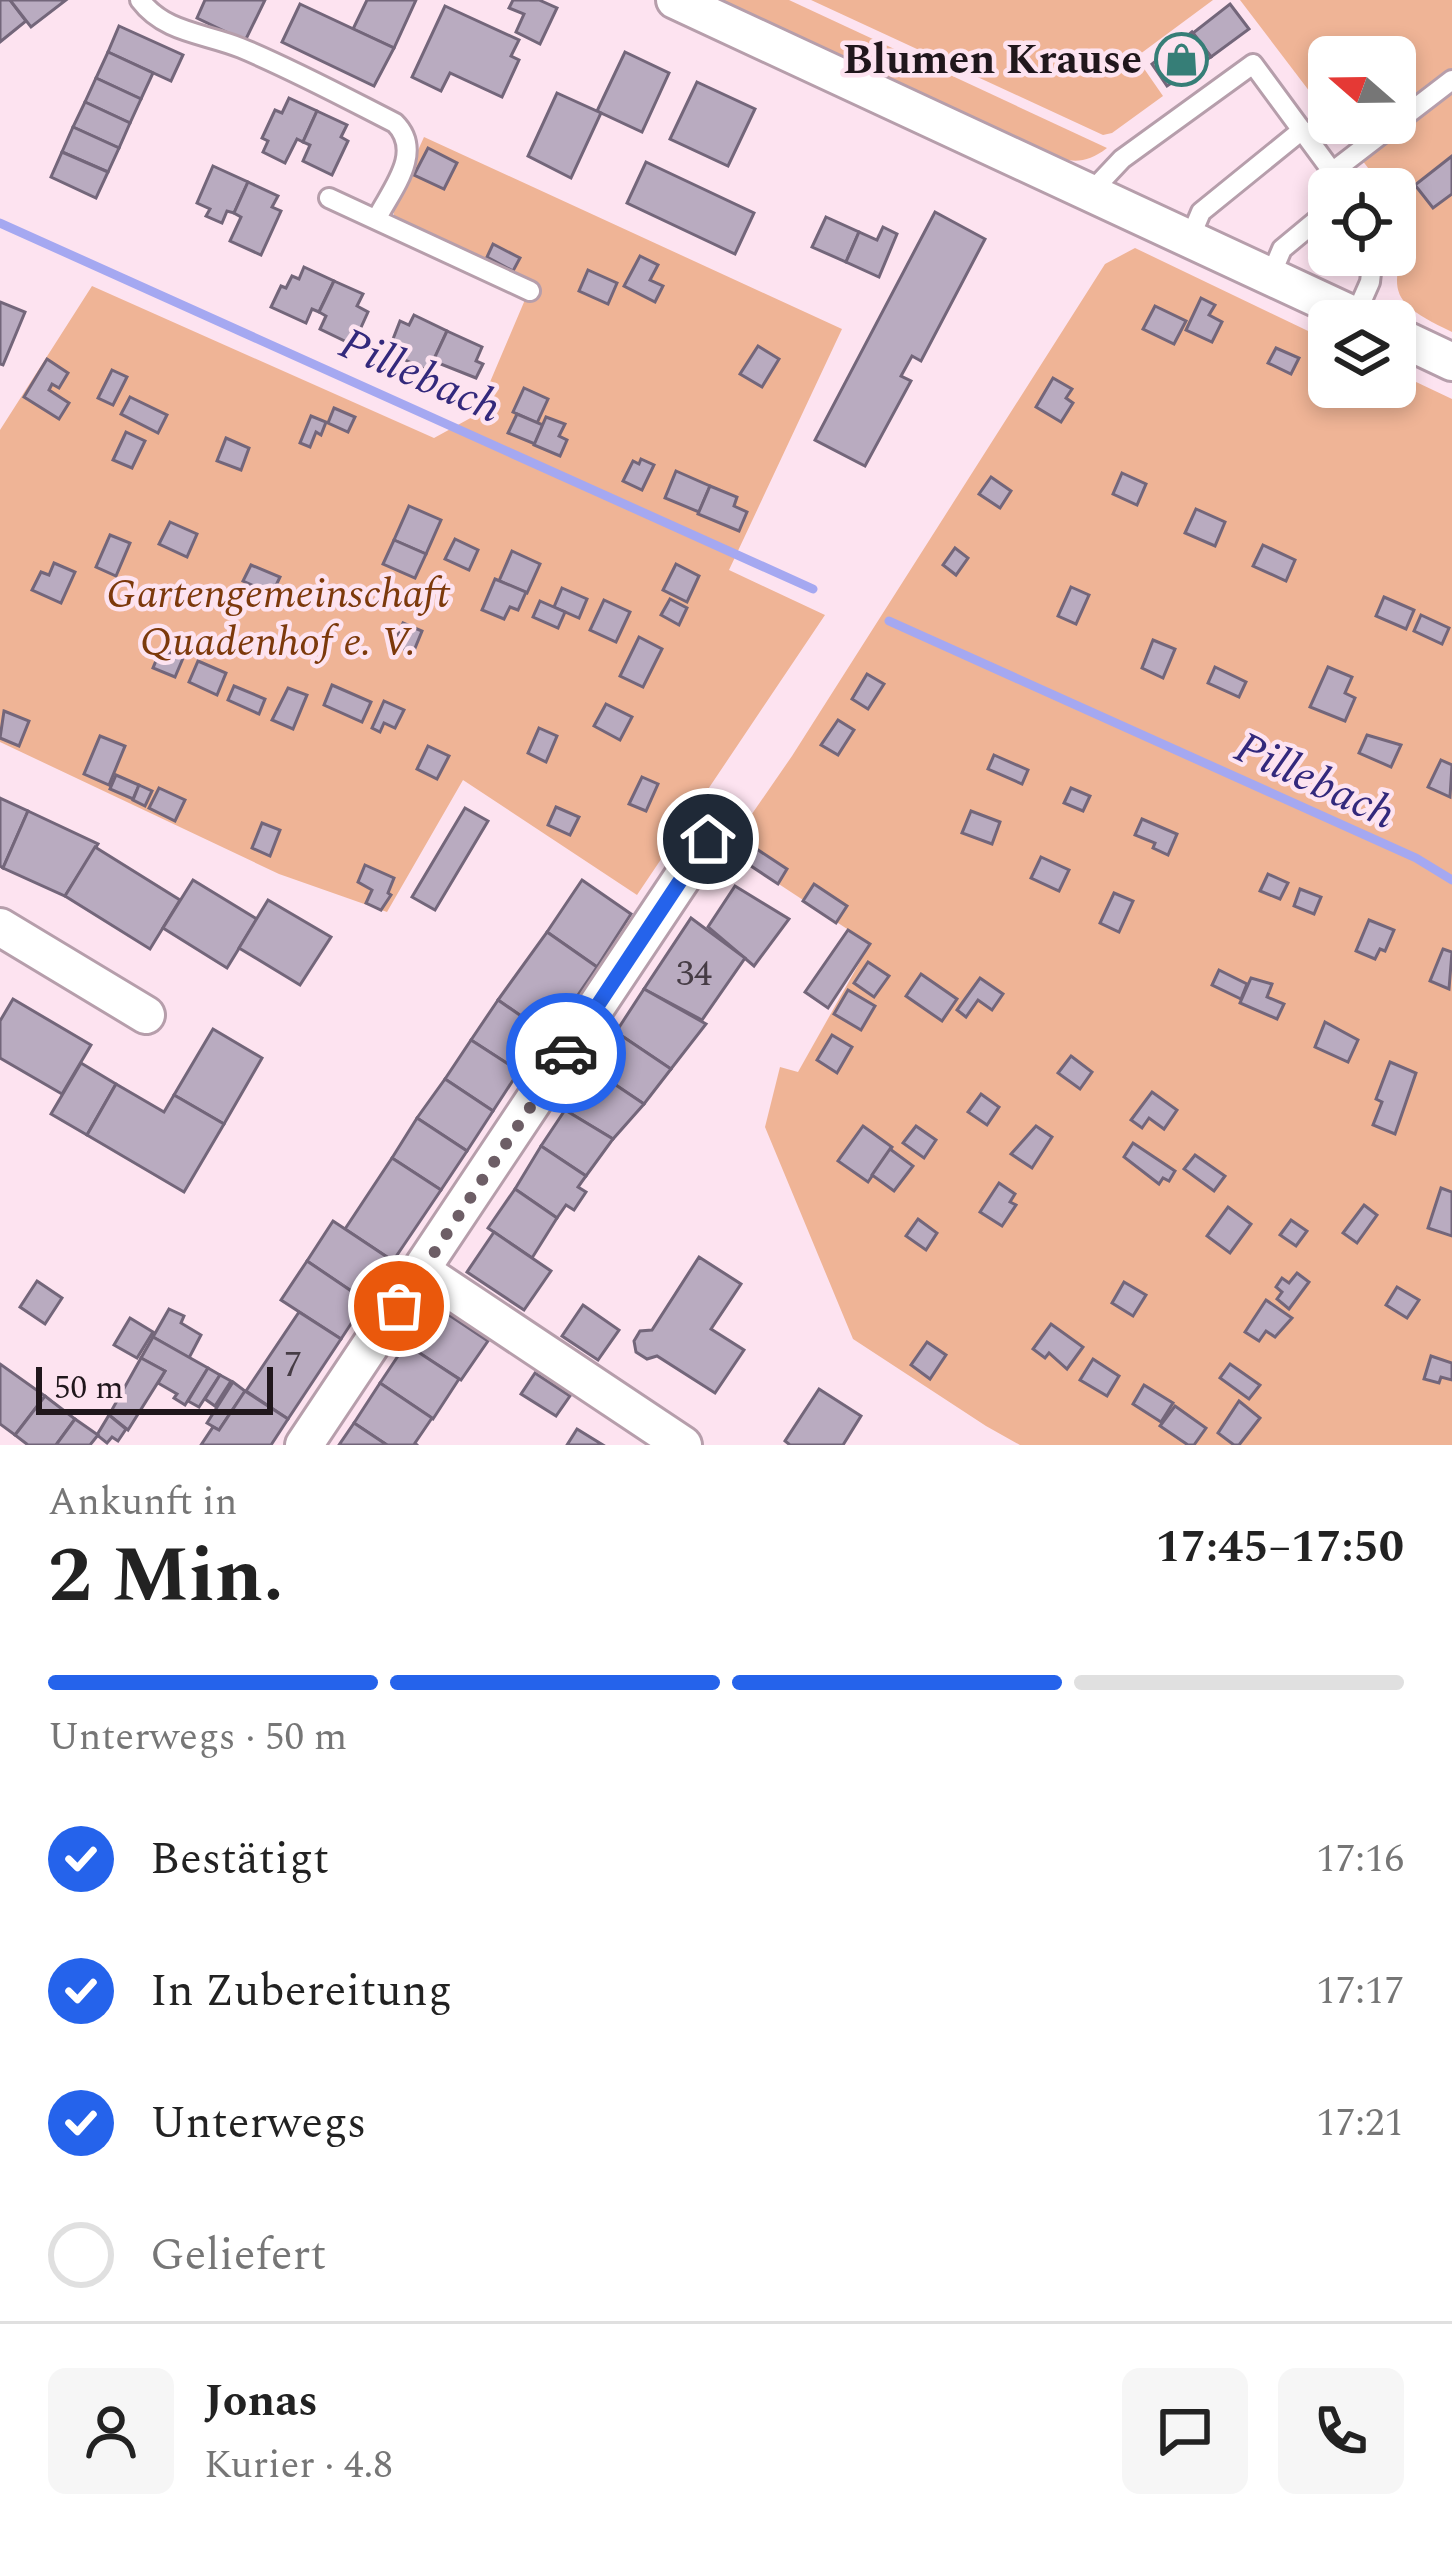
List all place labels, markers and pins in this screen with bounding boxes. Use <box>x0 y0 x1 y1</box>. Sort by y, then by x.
place label: Blumen Krause <box>843 29 1142 92</box>
shop icon: Blumen Krause <box>1153 32 1209 88</box>
pin <box>657 788 759 890</box>
pin <box>348 1255 450 1357</box>

